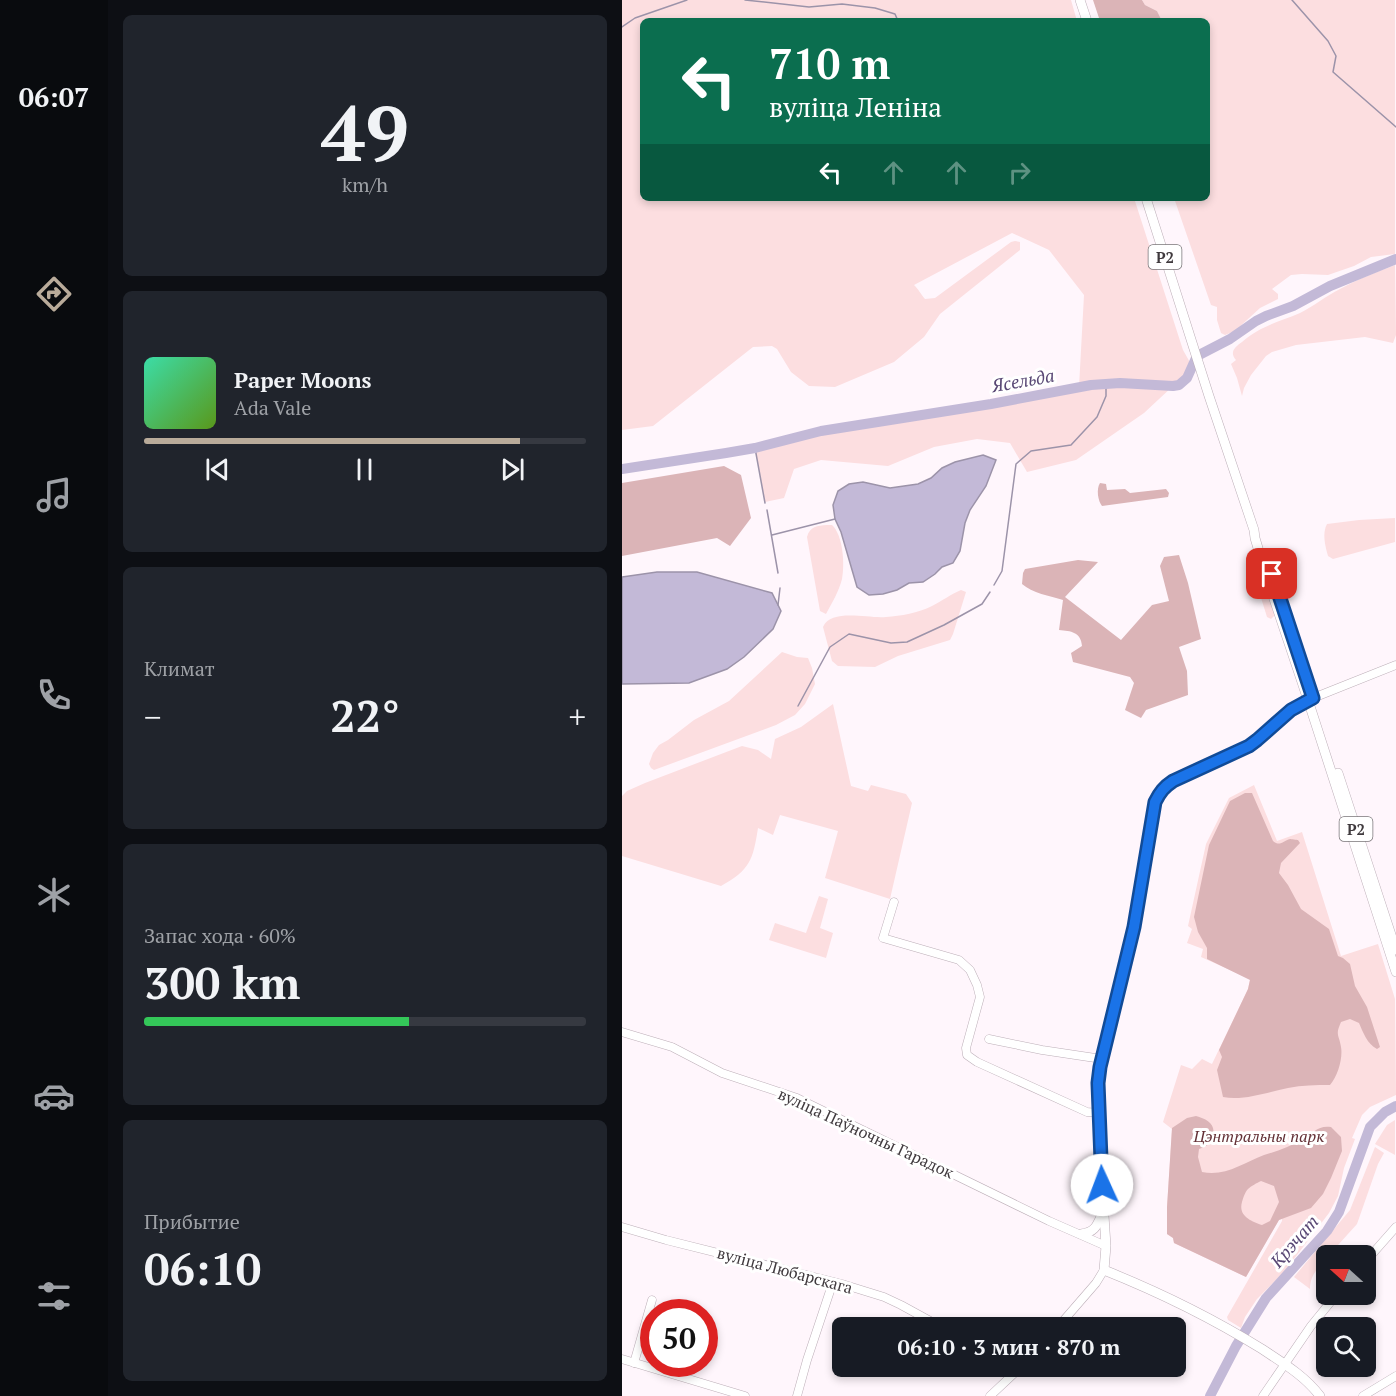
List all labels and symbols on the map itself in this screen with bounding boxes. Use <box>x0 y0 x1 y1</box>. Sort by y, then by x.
road number: Р2 <box>1148 245 1182 269</box>
water label: Ясельда <box>989 363 1056 397</box>
pin <box>1246 548 1297 599</box>
road number: Р2 <box>1340 817 1372 841</box>
street label: вуліца Паўночны Гарадок <box>775 1083 958 1184</box>
park label: Цэнтральны парк <box>1193 1125 1324 1147</box>
position arrow <box>1070 1153 1134 1217</box>
water label: Крэчат <box>1264 1210 1323 1273</box>
street label: вуліца Любарскага <box>715 1241 855 1299</box>
north arrow <box>1316 1245 1376 1305</box>
speed limit sign: 50 <box>640 1299 718 1377</box>

